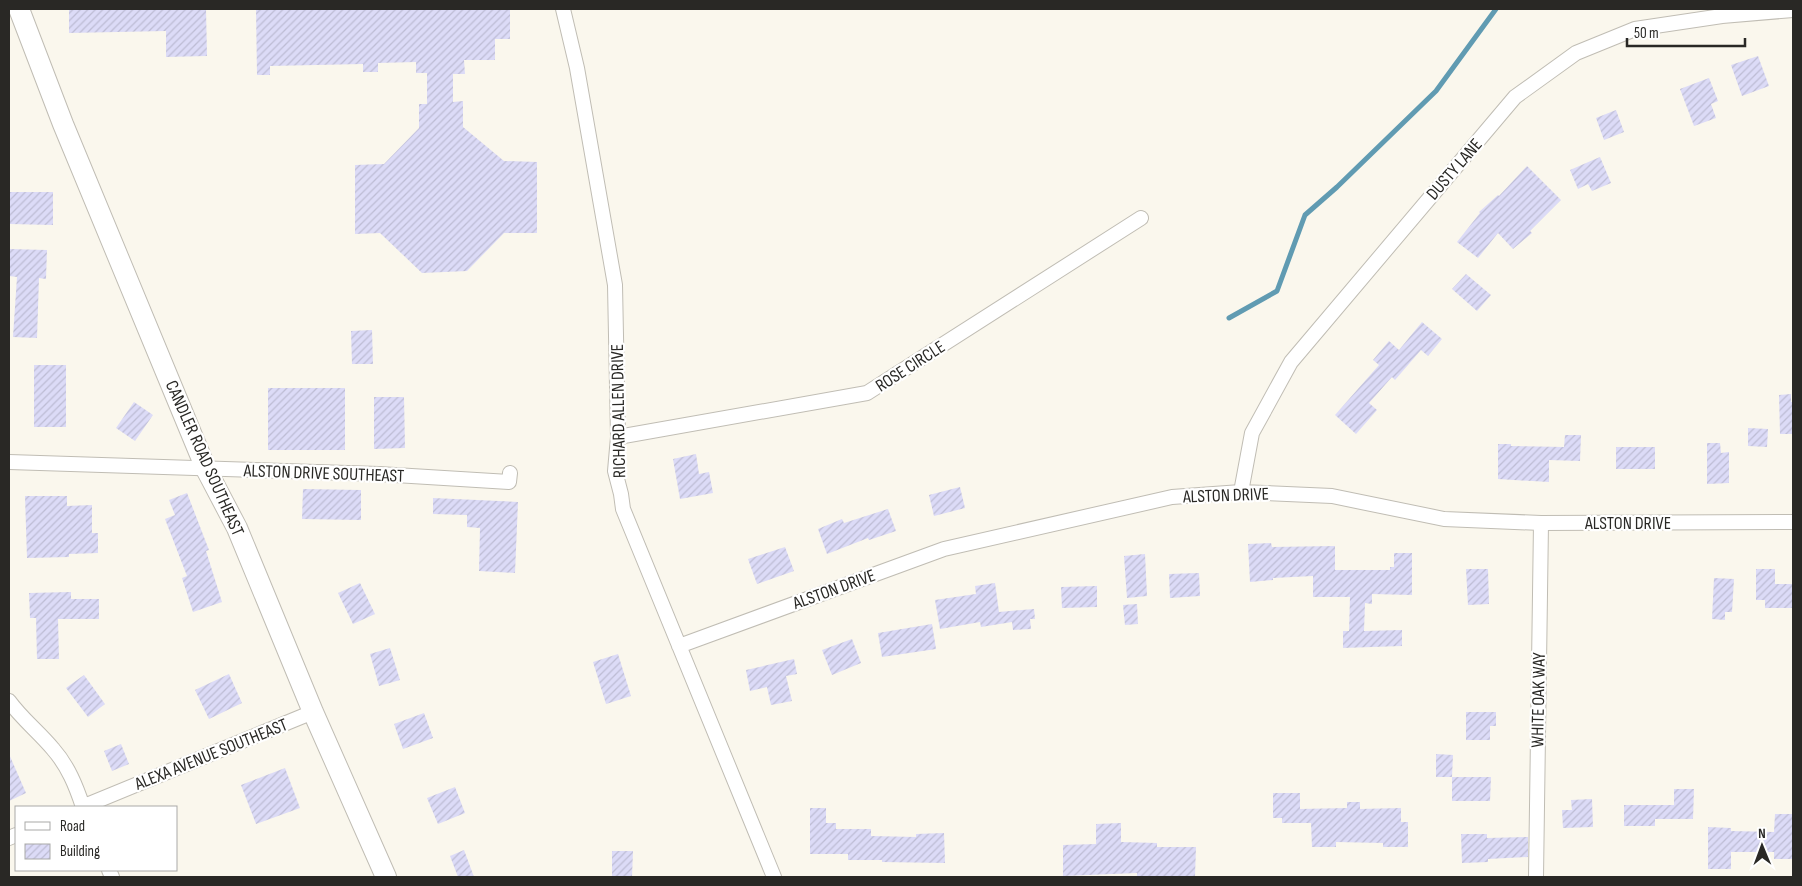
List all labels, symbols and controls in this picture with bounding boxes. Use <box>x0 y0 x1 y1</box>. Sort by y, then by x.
scale bar <box>1627 15 1744 47</box>
text: 50 m <box>1634 24 1659 43</box>
street label: DUSTY LANE <box>1422 134 1487 204</box>
street label: ROSE CIRCLE <box>872 336 949 397</box>
street label: RICHARD ALLEN DRIVE <box>607 344 630 478</box>
street label: CANDLER ROAD SOUTHEAST <box>161 377 248 539</box>
street label: ALSTON DRIVE SOUTHEAST <box>242 460 405 487</box>
street label: ALSTON DRIVE <box>1182 484 1269 508</box>
street label: ALSTON DRIVE <box>1584 513 1671 534</box>
street label: ALSTON DRIVE <box>789 565 878 614</box>
street label: WHITE OAK WAY <box>1527 652 1550 748</box>
street label: ALEXA AVENUE SOUTHEAST <box>131 714 291 795</box>
legend <box>15 806 178 871</box>
text: Road <box>60 817 85 836</box>
north arrow <box>1737 821 1787 871</box>
text: N <box>1758 825 1766 842</box>
text: Building <box>60 842 100 861</box>

